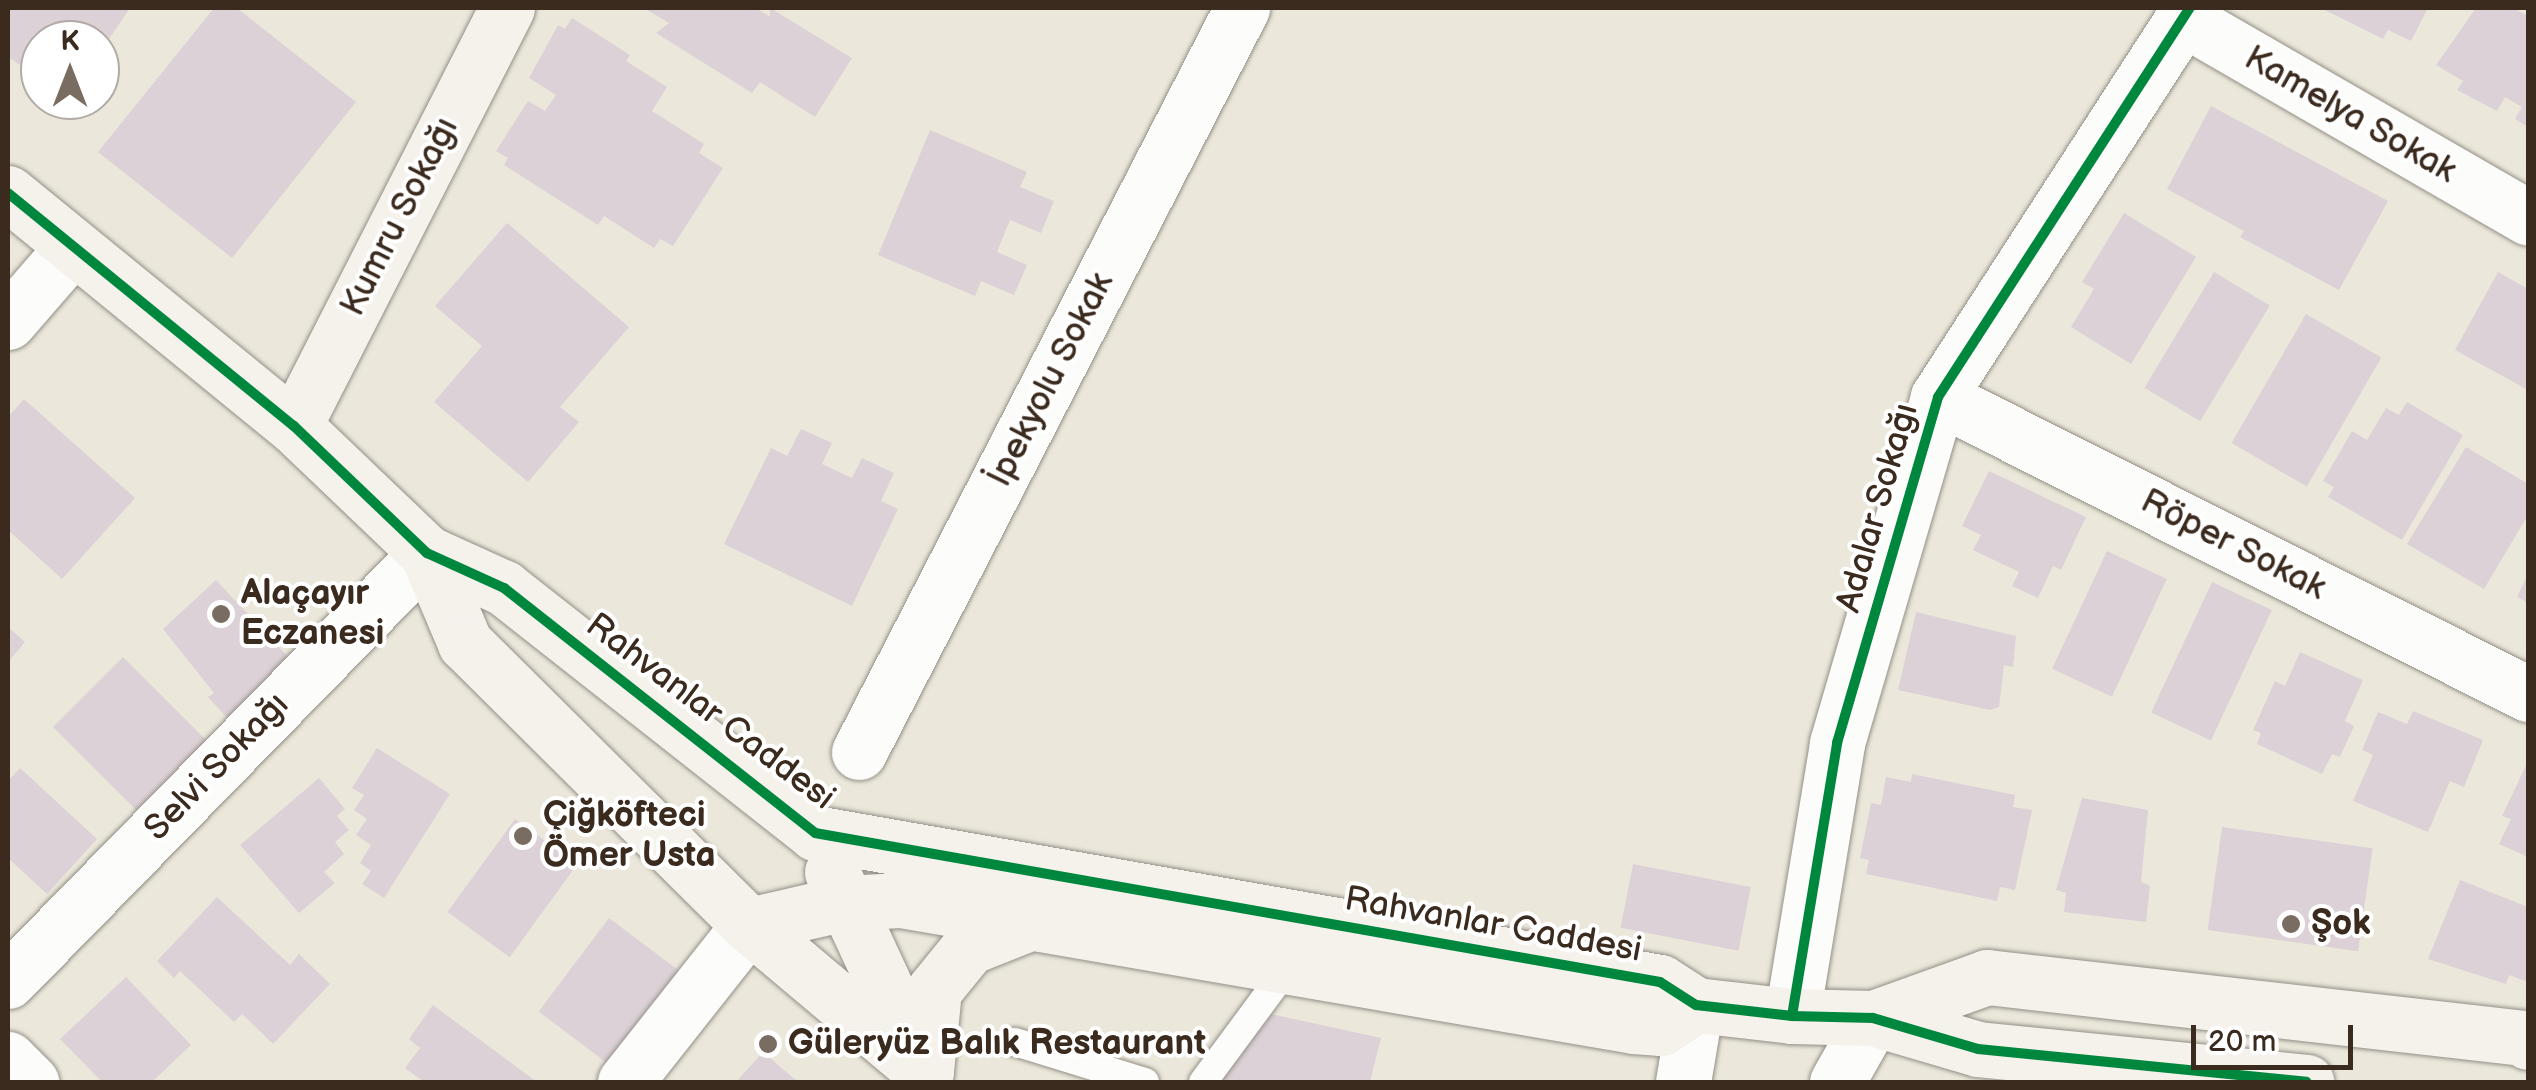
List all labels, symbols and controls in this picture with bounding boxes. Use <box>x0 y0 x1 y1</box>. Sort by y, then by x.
north arrow <box>20 20 120 120</box>
text: K <box>60 25 80 58</box>
street label: Kamelya Sokak <box>2236 37 2464 193</box>
street label: Kumru Sokağı <box>332 110 468 324</box>
street label: İpekyolu Sokak <box>979 266 1123 494</box>
street label: Adalar Sokağı <box>1828 398 1928 618</box>
street label: Röper Sokak <box>2133 480 2333 610</box>
place label: Alaçayır Eczanesi <box>241 573 384 655</box>
marker: Alaçayır Eczanesi <box>210 603 232 625</box>
street label: Rahvanlar Caddesi <box>577 605 843 819</box>
street label: Selvi Sokağı <box>136 684 298 850</box>
place label: Çiğköfteci Ömer Usta <box>543 795 716 877</box>
marker: Çiğköfteci Ömer Usta <box>512 825 534 847</box>
street label: Rahvanlar Caddesi <box>1341 878 1645 972</box>
place label: Şok <box>2311 903 2371 945</box>
marker: Şok <box>2280 913 2302 935</box>
scale bar <box>2196 1005 2358 1067</box>
place label: Güleryüz Balık Restaurant <box>788 1023 1206 1065</box>
text: 20 m <box>2208 1024 2276 1060</box>
marker: Güleryüz Balık Restaurant <box>757 1033 779 1055</box>

